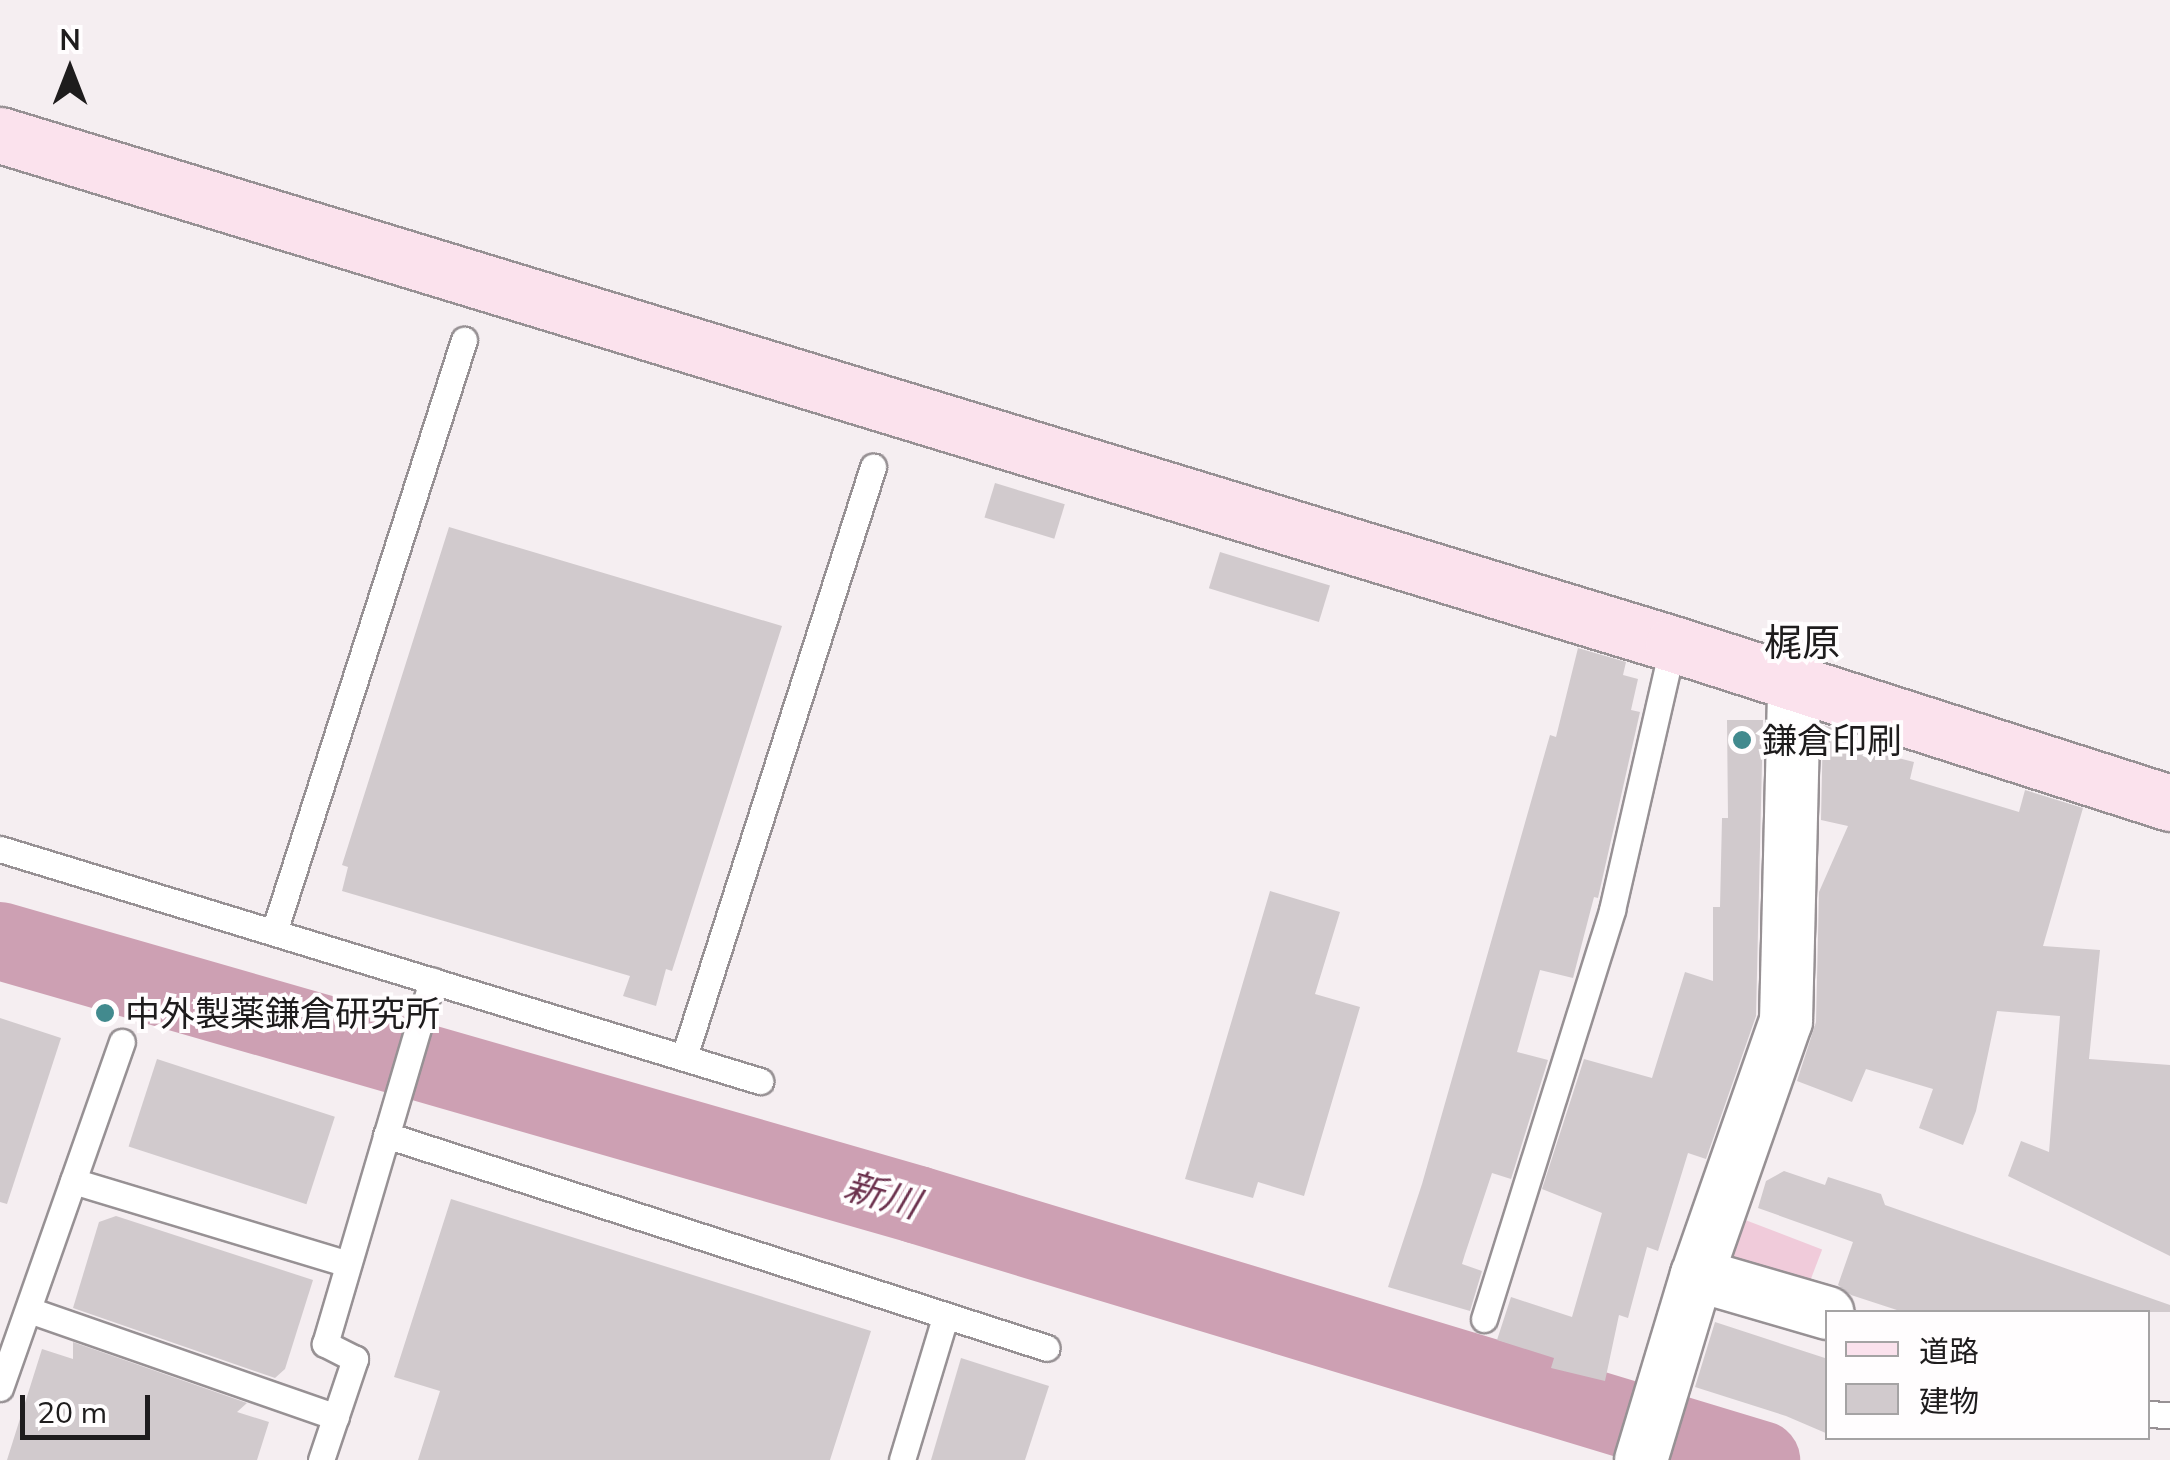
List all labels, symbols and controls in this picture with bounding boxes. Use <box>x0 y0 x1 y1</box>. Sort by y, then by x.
north arrow <box>20 20 120 120</box>
text: N <box>59 22 81 57</box>
district label: 梶原 <box>1764 620 1840 666</box>
place label: 鎌倉印刷 <box>1762 719 1902 761</box>
marker: 鎌倉印刷 <box>1731 729 1753 751</box>
place label: 中外製薬鎌倉研究所 <box>125 992 440 1034</box>
marker: 中外製薬鎌倉研究所 <box>94 1002 116 1024</box>
water label: 新川 <box>839 1163 925 1227</box>
legend <box>1825 1310 2150 1440</box>
text: 道路 <box>1919 1332 1979 1370</box>
scale bar <box>25 1375 155 1437</box>
text: 建物 <box>1919 1382 1979 1420</box>
text: 20 m <box>37 1393 107 1431</box>

